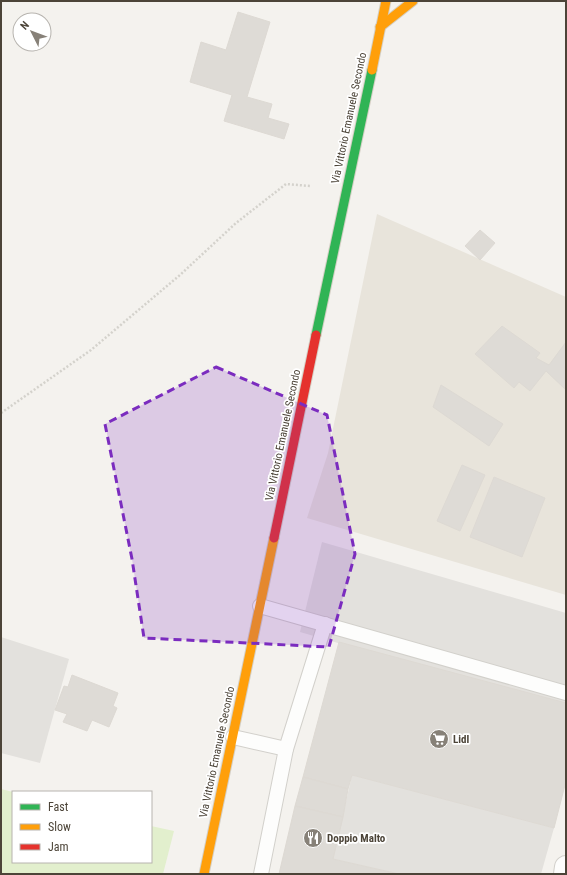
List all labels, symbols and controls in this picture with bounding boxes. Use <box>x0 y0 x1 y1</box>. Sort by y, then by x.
north arrow <box>12 12 52 52</box>
text: N <box>18 19 32 33</box>
street label: Via Vittorio Emanuele Secondo <box>329 51 369 185</box>
street label: Via Vittorio Emanuele Secondo <box>263 368 303 502</box>
street label: Via Vittorio Emanuele Secondo <box>197 685 237 819</box>
supermarket icon: Lidl <box>428 728 450 750</box>
place label: Lidl <box>453 733 469 746</box>
legend <box>12 791 152 863</box>
text: Fast <box>48 800 69 814</box>
text: Slow <box>48 820 71 834</box>
restaurant icon: Doppio Malto <box>302 827 324 849</box>
place label: Doppio Malto <box>327 832 386 845</box>
text: Jam <box>48 840 69 854</box>

